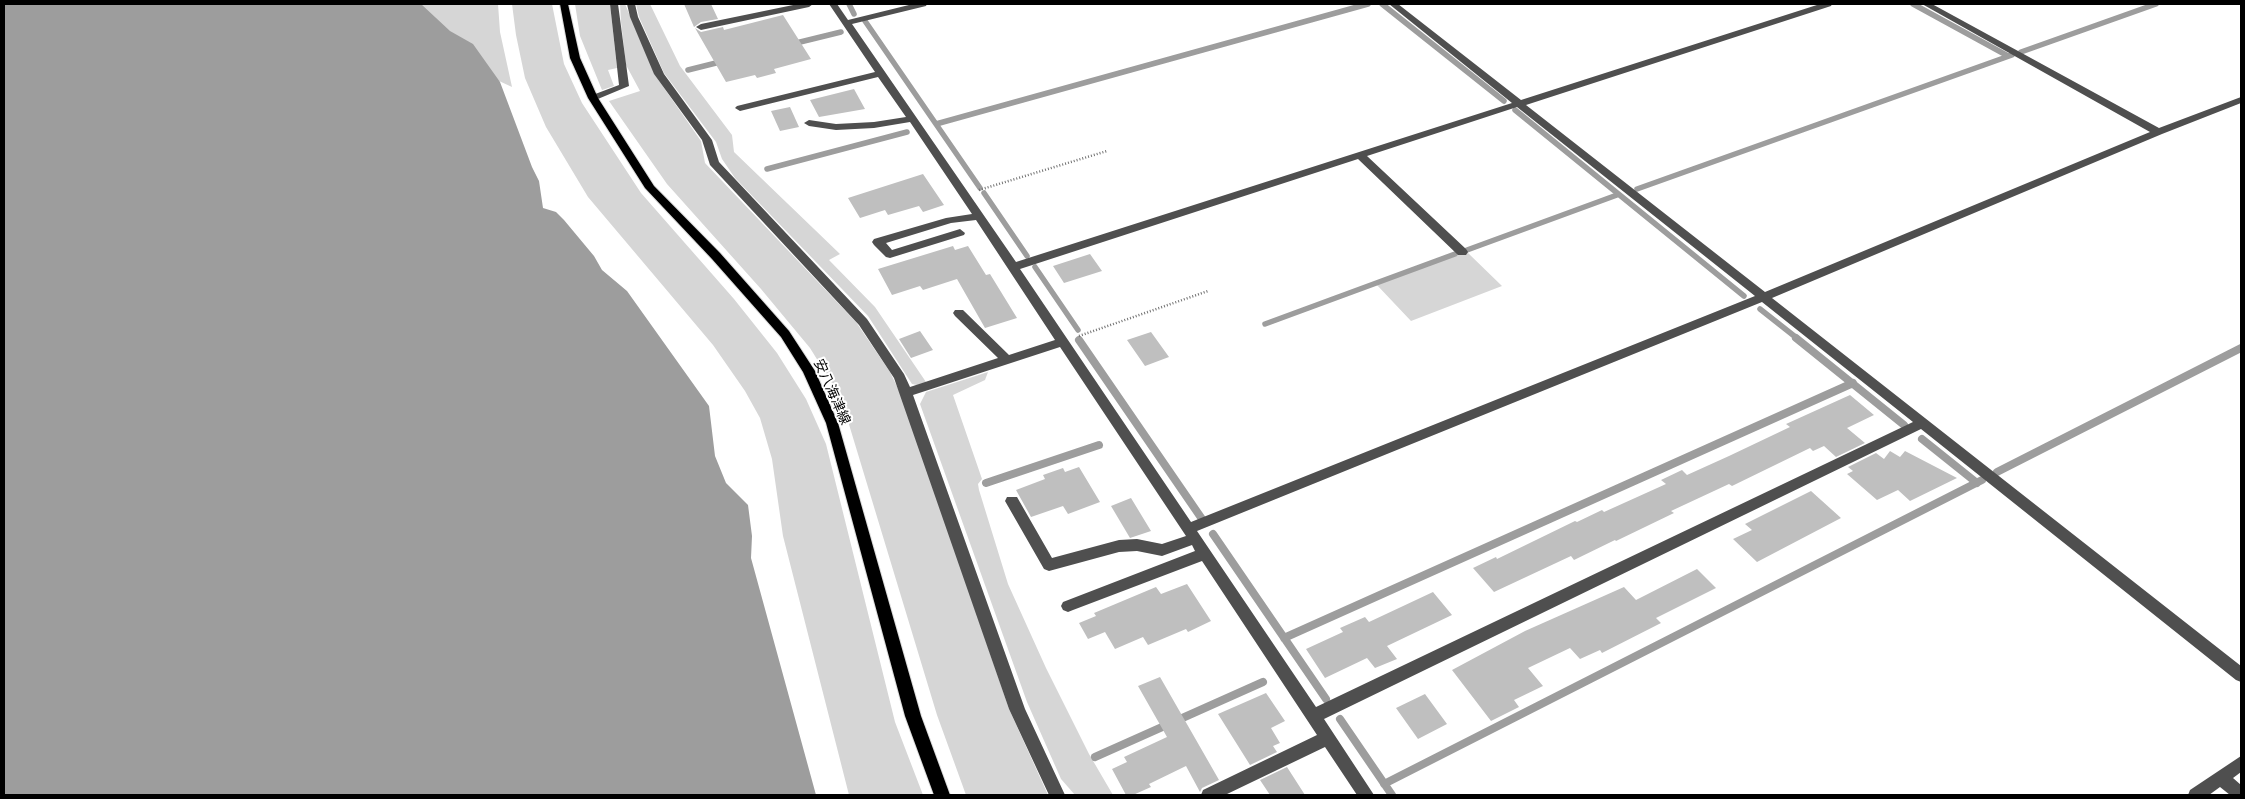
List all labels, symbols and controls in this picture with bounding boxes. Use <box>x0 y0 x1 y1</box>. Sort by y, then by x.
street label: 安八海津線 <box>810 357 854 427</box>

